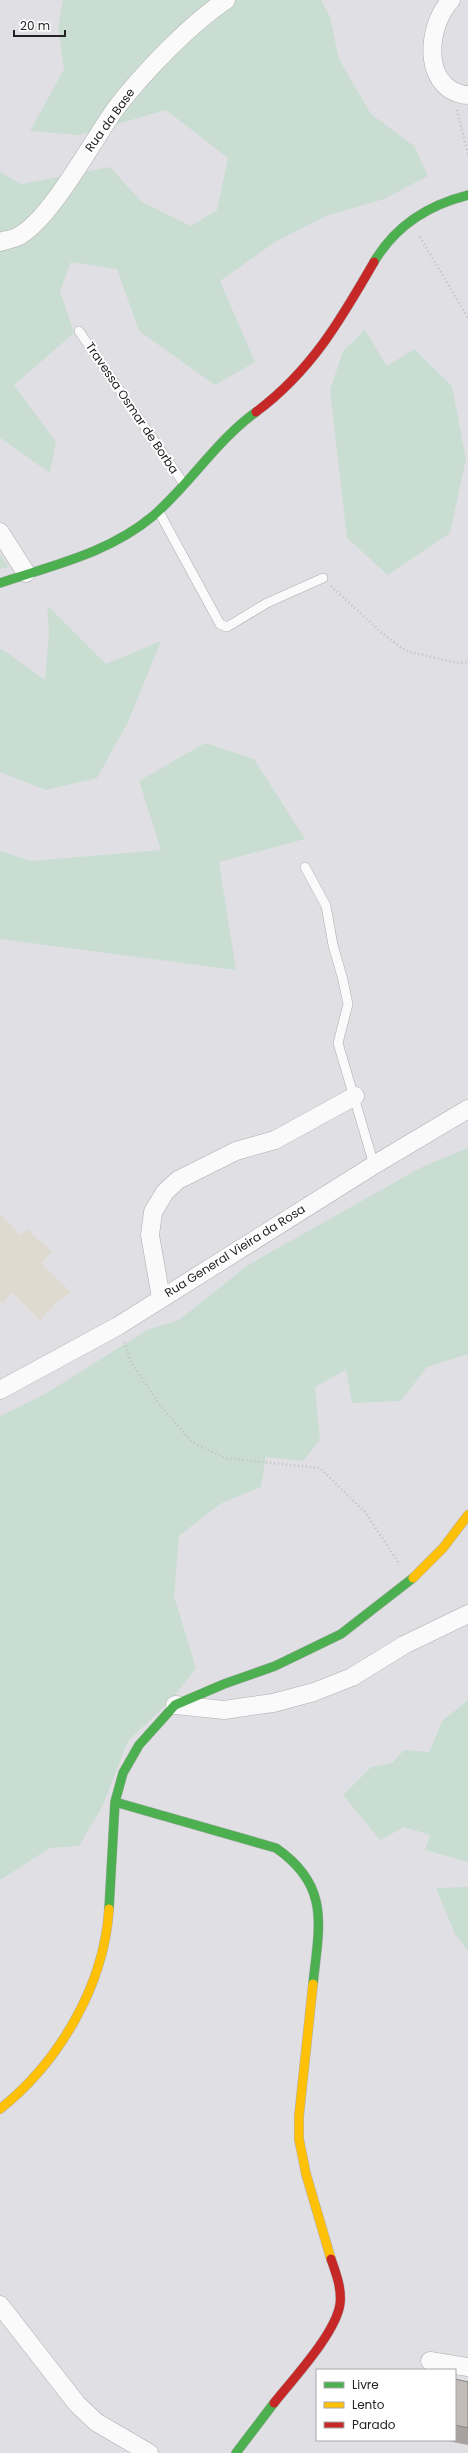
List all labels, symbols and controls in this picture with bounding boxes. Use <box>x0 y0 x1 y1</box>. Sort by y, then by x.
scale bar <box>14 12 65 38</box>
text: 20 m <box>20 17 50 34</box>
street label: Rua da Base <box>81 84 138 155</box>
street label: Travessa Osmar de Borba <box>82 339 183 477</box>
street label: Rua General Vieira da Rosa <box>161 1200 308 1301</box>
legend <box>316 2369 456 2441</box>
text: Livre <box>352 2376 379 2393</box>
text: Lento <box>352 2396 385 2413</box>
text: Parado <box>352 2416 396 2433</box>

